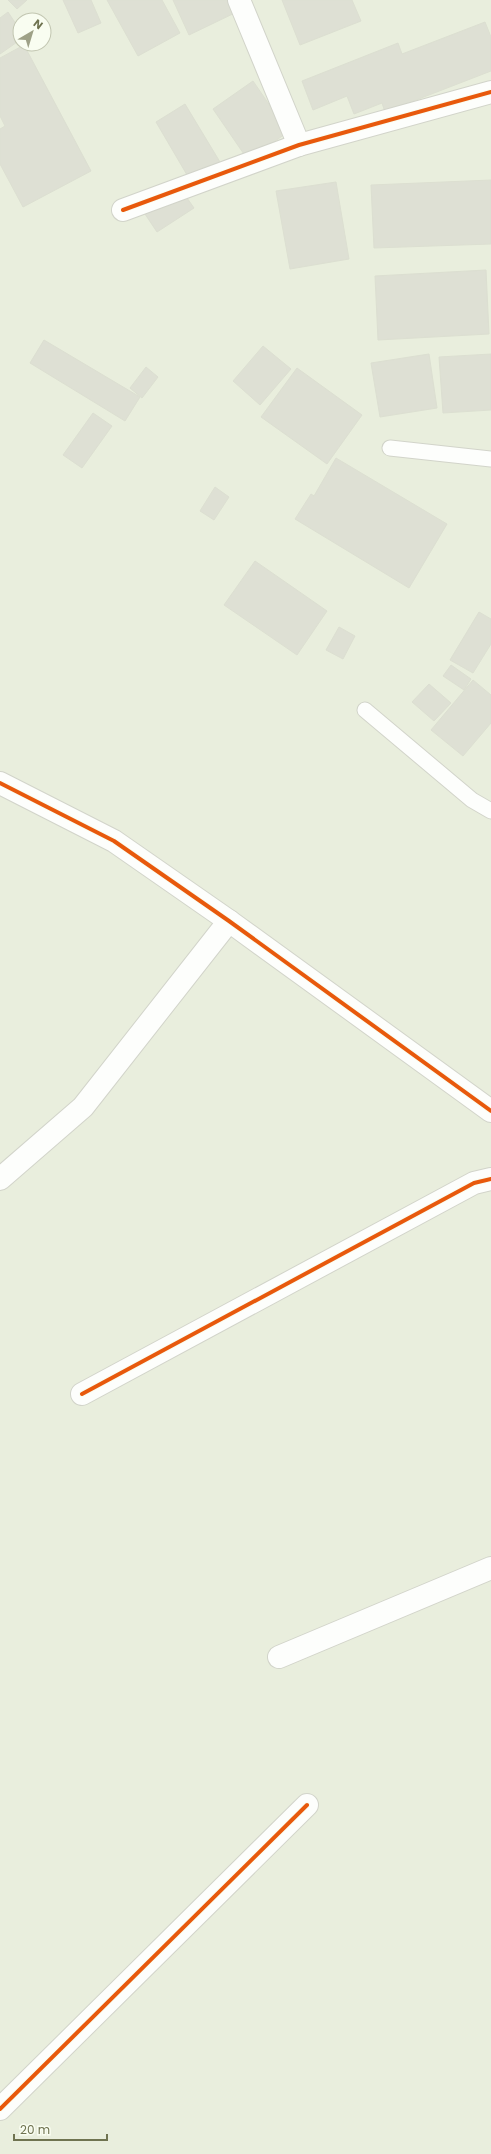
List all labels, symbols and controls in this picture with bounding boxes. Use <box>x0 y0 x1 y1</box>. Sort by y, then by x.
north arrow <box>12 12 52 52</box>
text: N <box>30 15 46 33</box>
scale bar <box>14 2116 107 2142</box>
text: 20 m <box>20 2121 50 2138</box>

